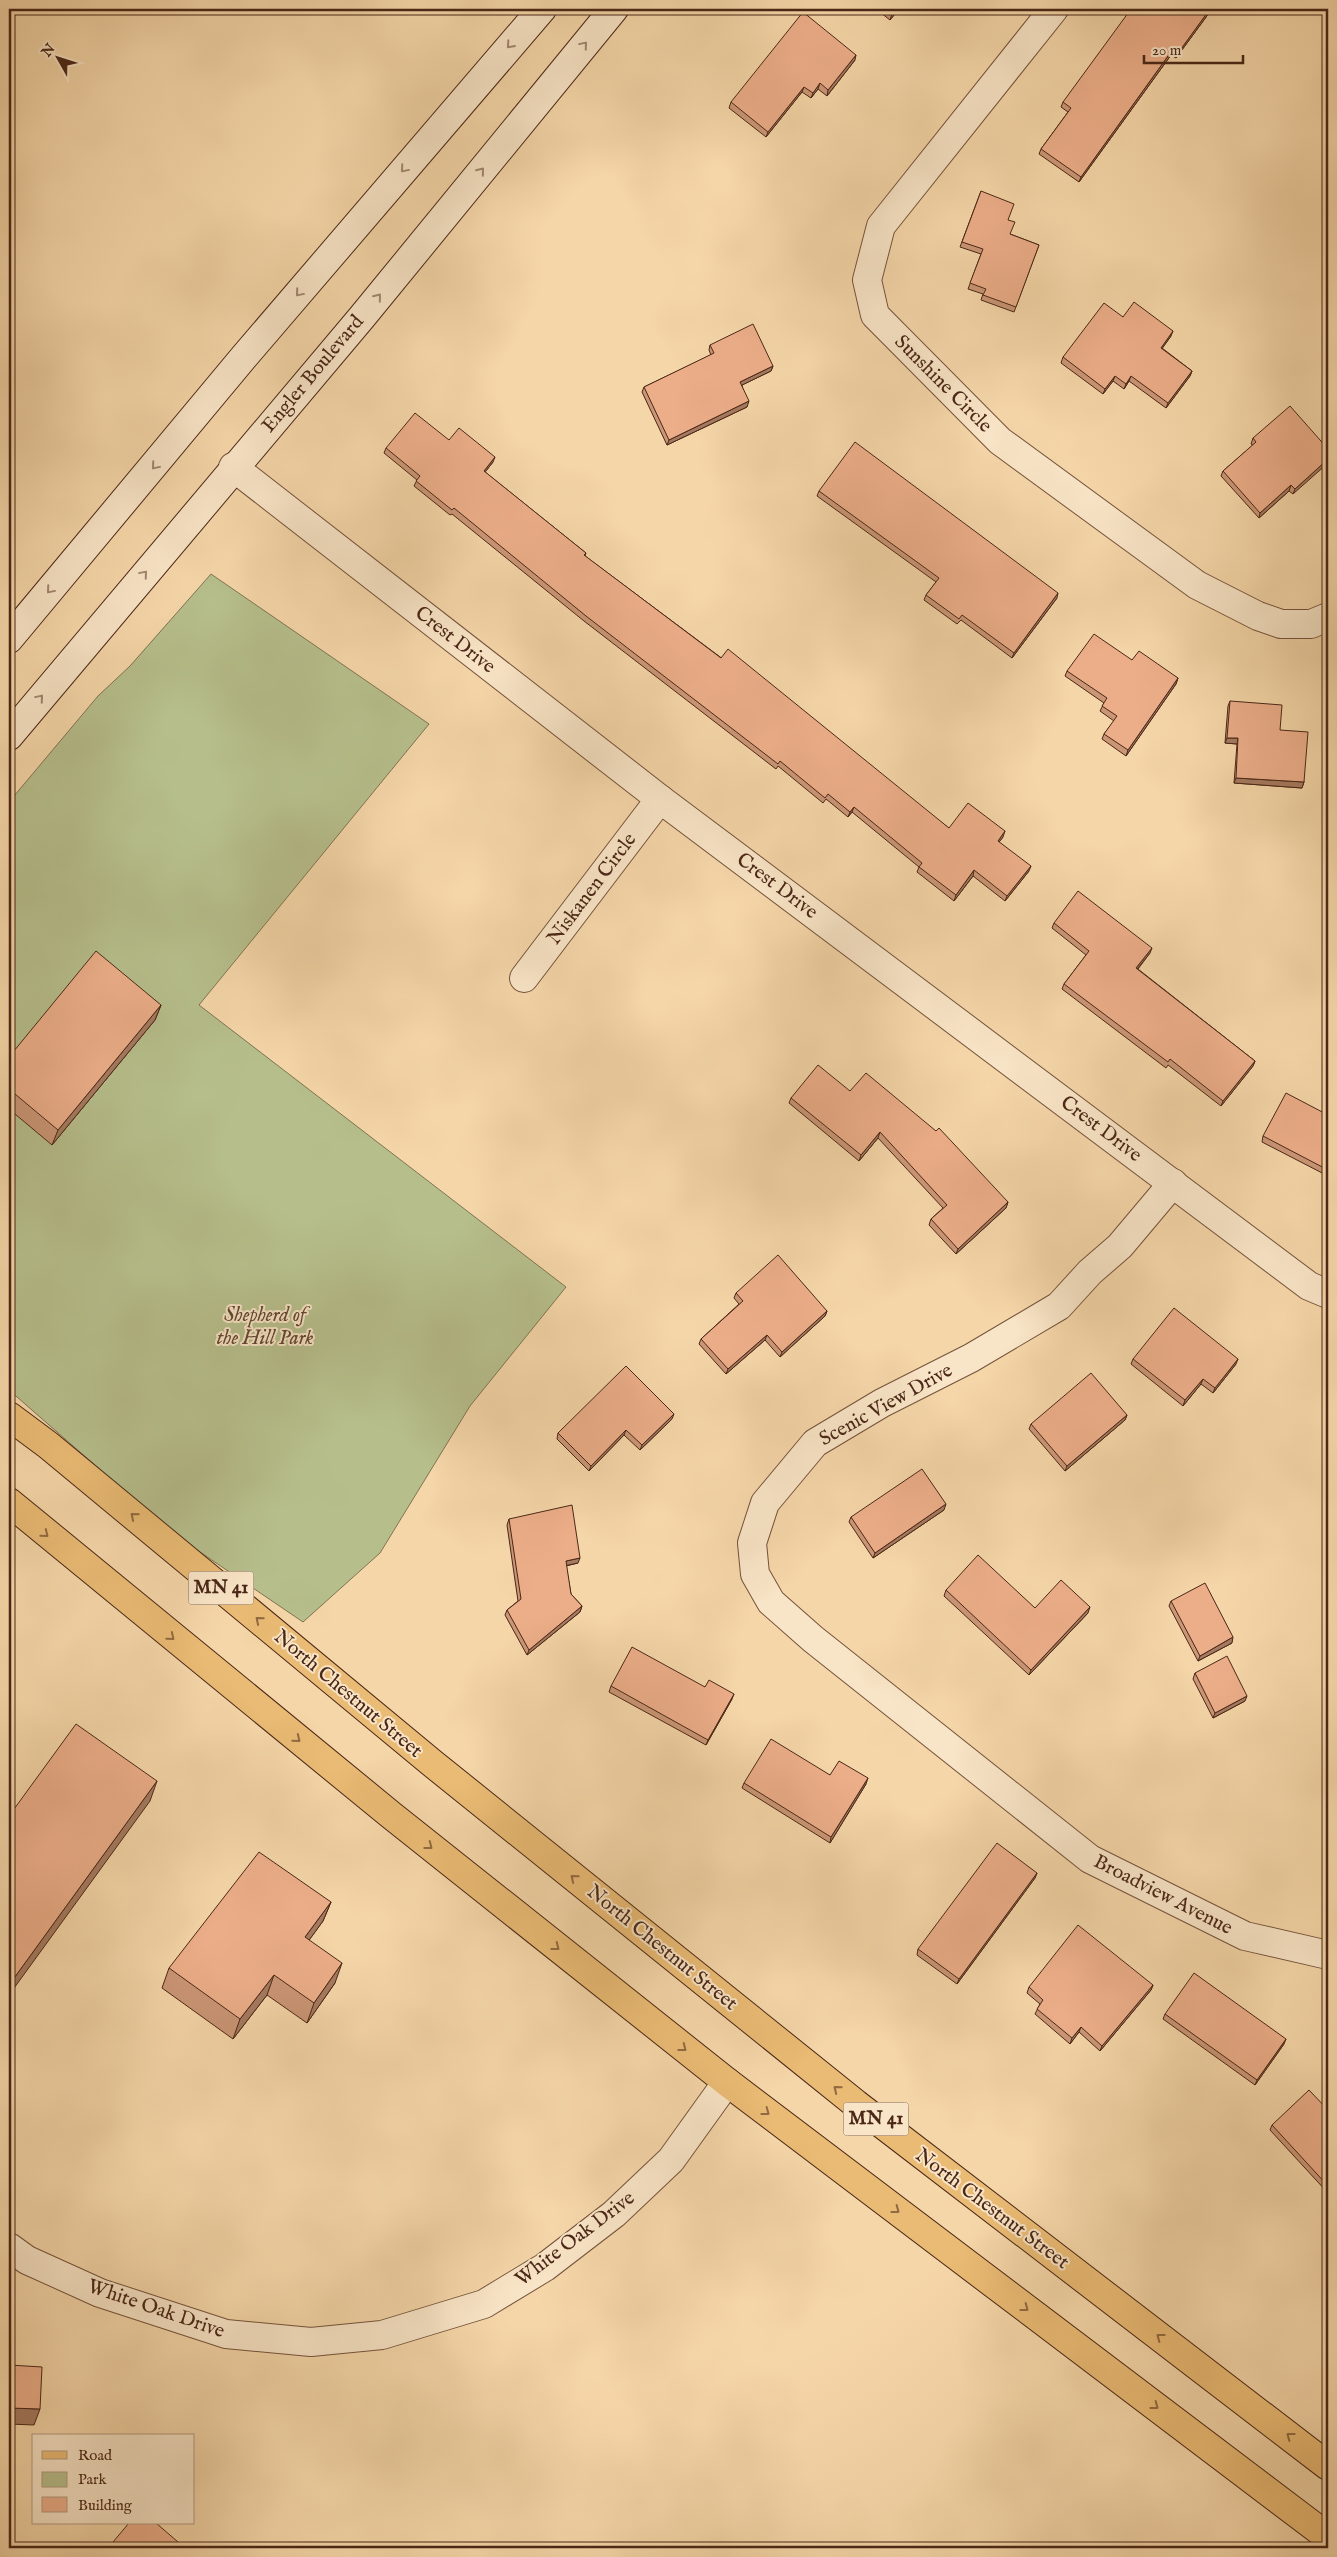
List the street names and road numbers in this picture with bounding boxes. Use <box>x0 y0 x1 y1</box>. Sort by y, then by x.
street label: Engler Boulevard <box>257 310 370 438</box>
street label: Sunshine Circle <box>889 330 997 438</box>
street label: Crest Drive <box>410 601 500 679</box>
street label: Niskanen Circle <box>542 828 642 950</box>
street label: Crest Drive <box>731 847 823 925</box>
street label: Crest Drive <box>1055 1090 1147 1168</box>
street label: Scenic View Drive <box>815 1358 957 1452</box>
road number: MN 41 <box>188 1572 254 1605</box>
street label: North Chestnut Street <box>269 1624 428 1764</box>
street label: Broadview Avenue <box>1089 1849 1237 1941</box>
street label: North Chestnut Street <box>582 1880 742 2016</box>
road number: MN 41 <box>844 2102 908 2136</box>
street label: North Chestnut Street <box>910 2143 1074 2275</box>
street label: White Oak Drive <box>510 2186 640 2292</box>
street label: White Oak Drive <box>84 2274 228 2344</box>

